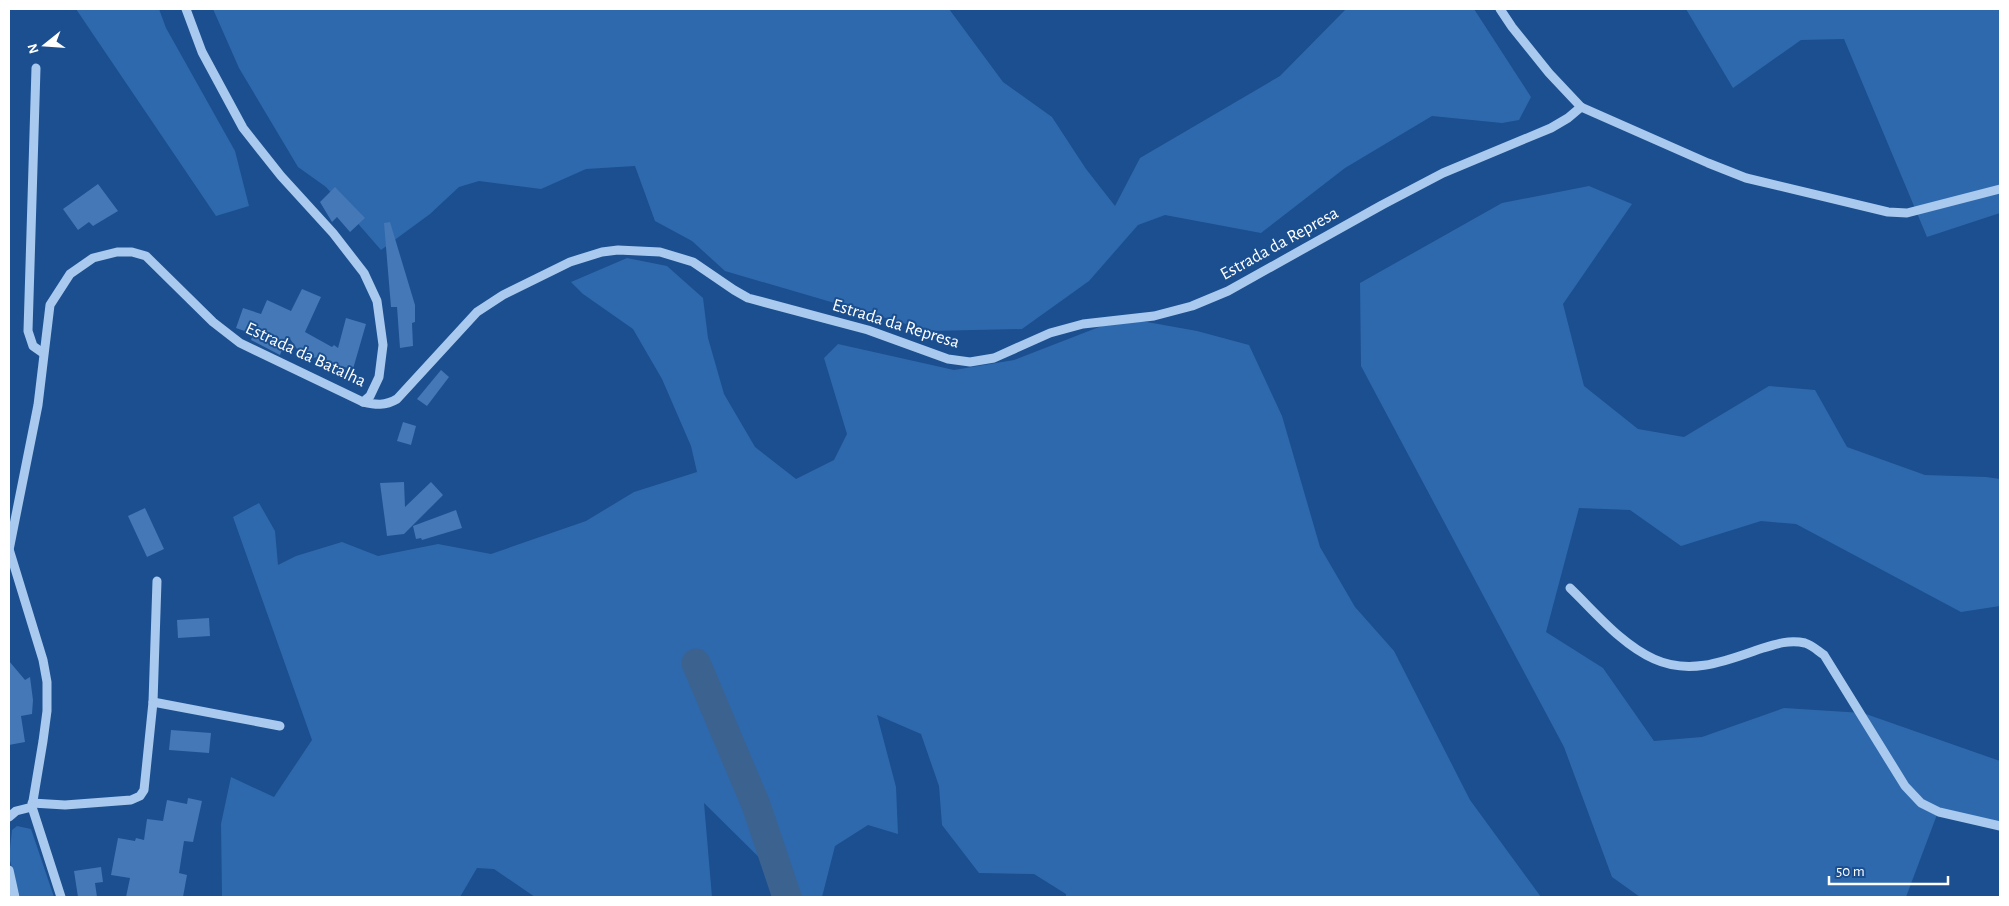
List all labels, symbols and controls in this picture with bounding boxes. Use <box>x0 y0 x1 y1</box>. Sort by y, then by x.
north arrow <box>20 20 70 70</box>
text: N <box>25 42 42 55</box>
street label: Estrada da Represa <box>1217 204 1342 284</box>
street label: Estrada da Represa <box>830 296 961 352</box>
street label: Estrada da Batalha <box>243 319 368 391</box>
scale bar <box>1829 854 1948 886</box>
text: 50 m <box>1836 864 1865 879</box>

